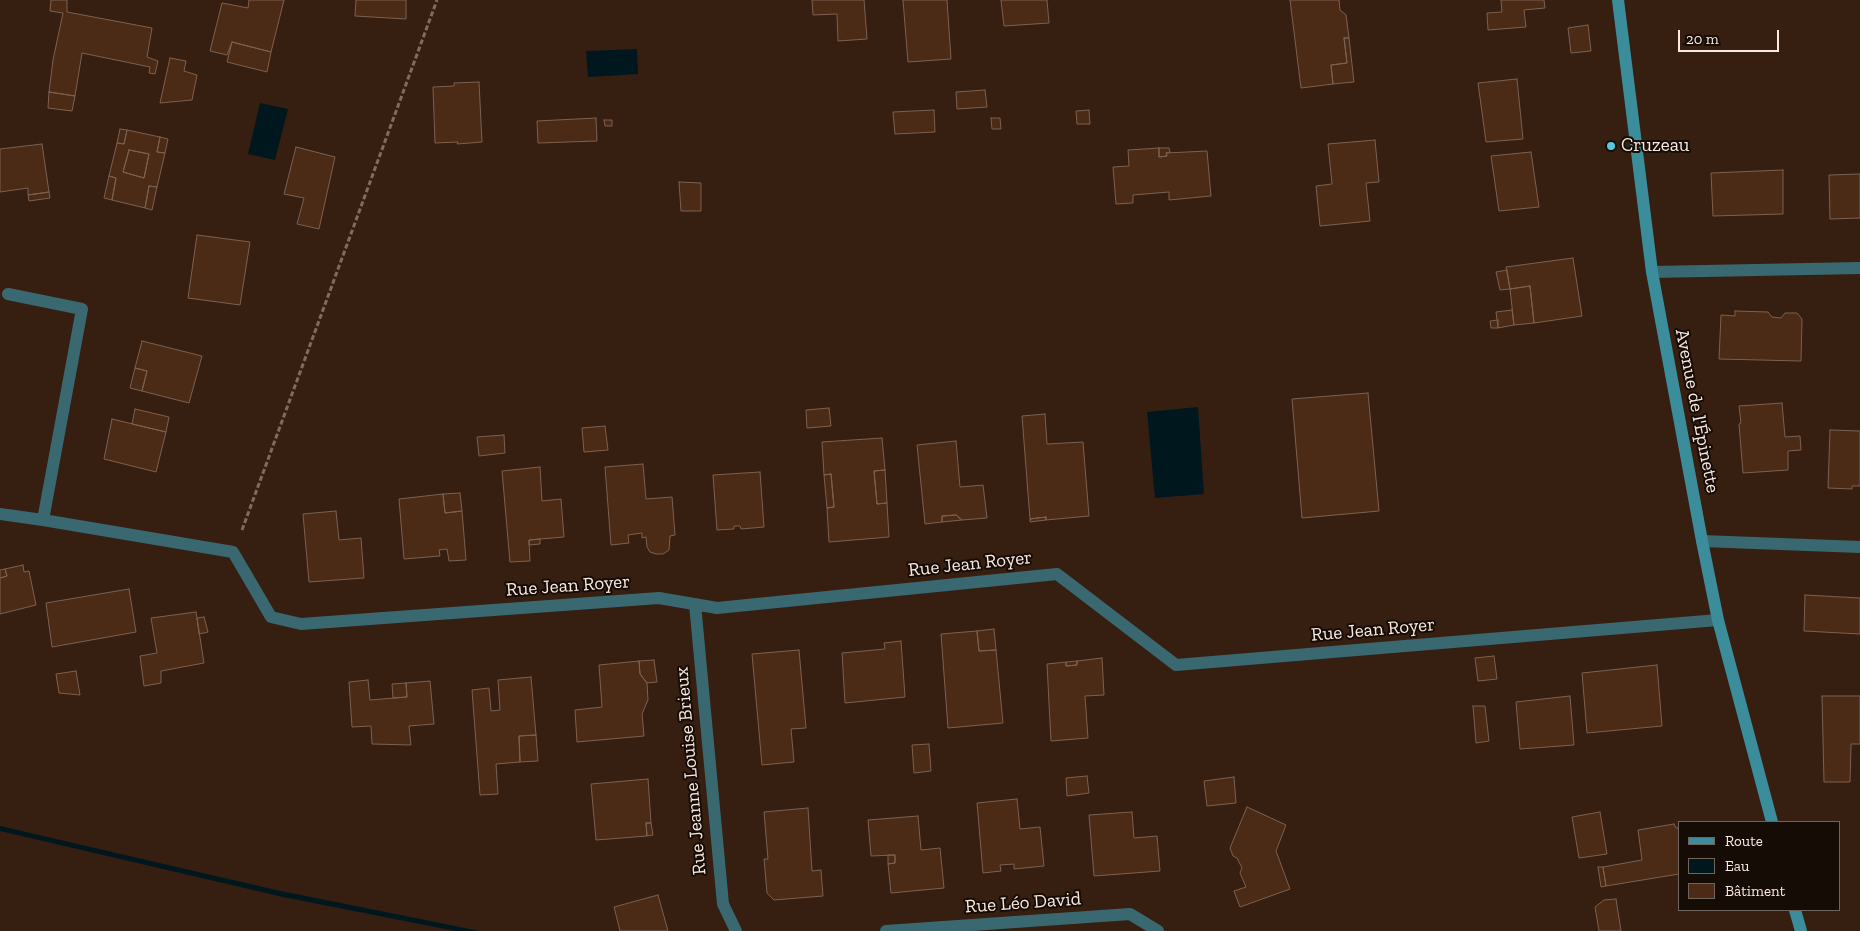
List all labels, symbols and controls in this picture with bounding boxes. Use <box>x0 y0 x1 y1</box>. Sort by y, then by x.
scale bar <box>1680 20 1781 52</box>
text: 20 m <box>1686 30 1719 48</box>
place label: Cruzeau <box>1621 135 1689 157</box>
marker: Cruzeau <box>1605 140 1617 152</box>
street label: Avenue de l'Épinette <box>1670 327 1724 495</box>
street label: Rue Jean Royer <box>907 546 1033 582</box>
street label: Rue Jean Royer <box>505 570 631 602</box>
street label: Rue Jean Royer <box>1310 613 1436 647</box>
street label: Rue Jeanne Louise Brieux <box>671 666 711 876</box>
legend <box>1678 821 1840 911</box>
text: Route <box>1725 832 1763 850</box>
text: Eau <box>1725 857 1749 875</box>
text: Bâtiment <box>1725 882 1785 900</box>
street label: Rue Léo David <box>964 888 1082 918</box>

